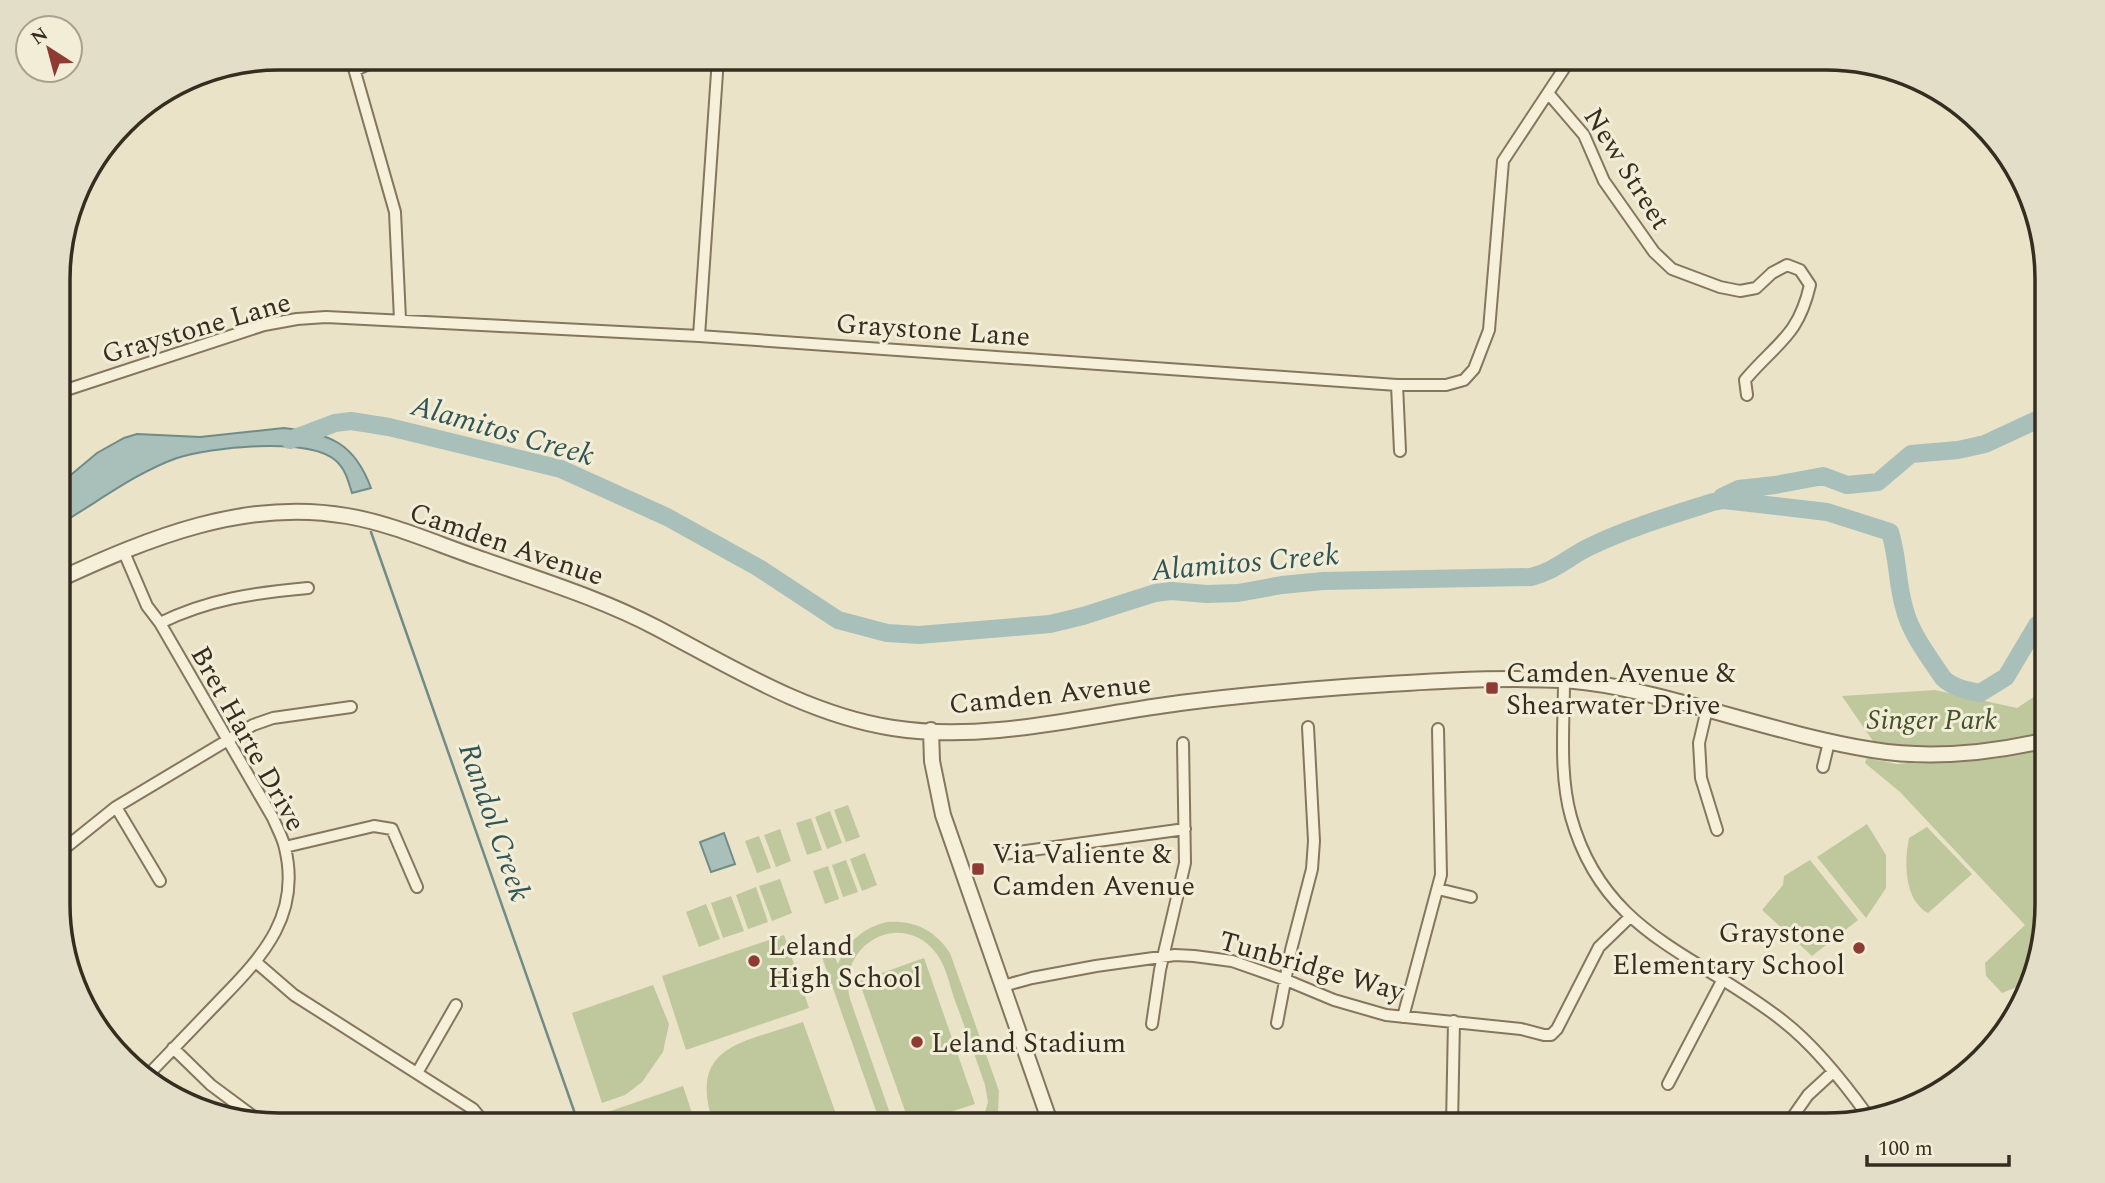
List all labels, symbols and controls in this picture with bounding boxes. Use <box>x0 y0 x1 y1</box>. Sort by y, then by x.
north arrow <box>14 14 84 84</box>
text: N <box>25 20 55 53</box>
street label: New Street <box>1572 99 1681 239</box>
street label: Graystone Lane <box>97 281 296 376</box>
street label: Graystone Lane <box>834 302 1032 359</box>
water label: Alamitos Creek <box>405 383 600 479</box>
street label: Camden Avenue <box>404 491 609 598</box>
water label: Alamitos Creek <box>1148 532 1341 594</box>
street label: Bret Harte Drive <box>179 638 317 839</box>
place label: Camden Avenue & Shearwater Drive <box>1506 652 1736 727</box>
street label: Camden Avenue <box>947 662 1153 726</box>
marker: Camden Avenue & Shearwater Drive <box>1484 680 1500 696</box>
park label: Singer Park <box>1867 699 1997 742</box>
water label: Randol Creek <box>445 737 543 908</box>
place label: Via Valiente & Camden Avenue <box>992 833 1195 908</box>
marker: Via Valiente & Camden Avenue <box>970 861 986 877</box>
place label: Graystone Elementary School <box>1612 912 1845 987</box>
street label: Tunbridge Way <box>1214 919 1411 1014</box>
place label: Leland High School <box>768 925 922 1000</box>
marker: Graystone Elementary School <box>1851 940 1867 956</box>
marker: Leland High School <box>746 953 762 969</box>
place label: Leland Stadium <box>931 1022 1126 1065</box>
marker: Leland Stadium <box>909 1034 925 1050</box>
scale bar <box>1867 1124 2009 1168</box>
text: 100 m <box>1878 1133 1933 1165</box>

